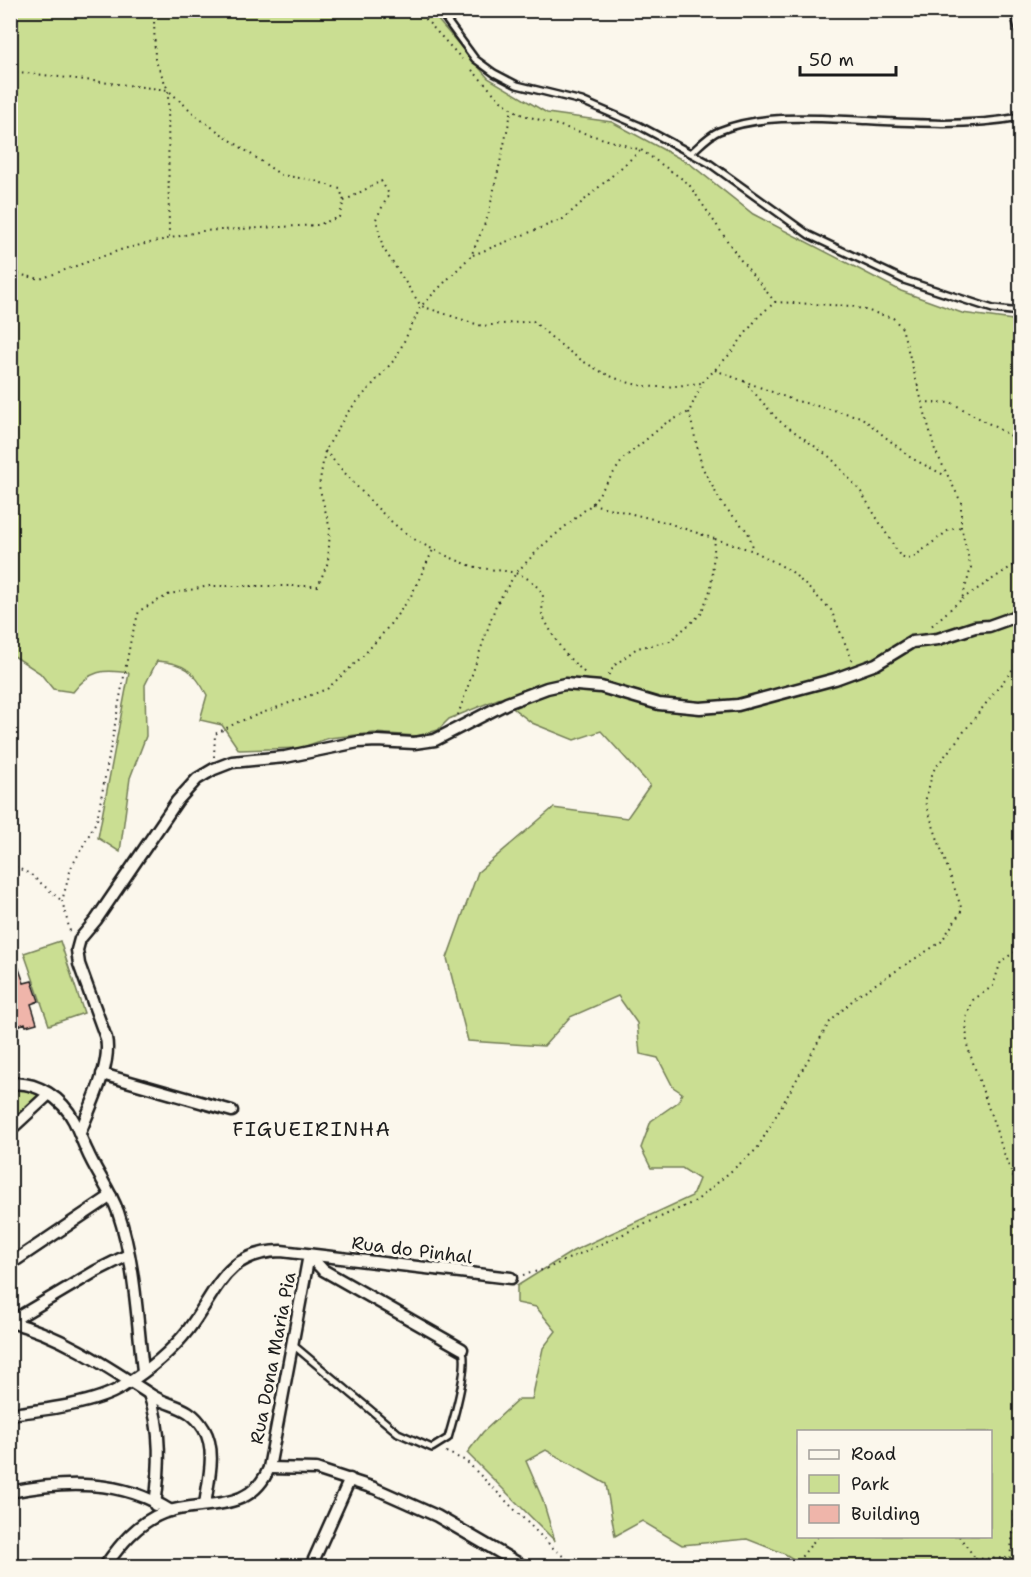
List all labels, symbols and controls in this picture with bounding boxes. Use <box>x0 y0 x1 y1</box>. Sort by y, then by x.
scale bar <box>800 39 896 77</box>
text: 50 m <box>809 48 854 72</box>
district label: FIGUEIRINHA <box>232 1116 392 1142</box>
street label: Rua do Pinhal <box>350 1231 474 1269</box>
street label: Rua Dona Maria Pia <box>245 1270 301 1446</box>
legend <box>797 1430 992 1538</box>
text: Road <box>851 1442 896 1466</box>
text: Park <box>851 1472 890 1496</box>
text: Building <box>851 1502 920 1526</box>

